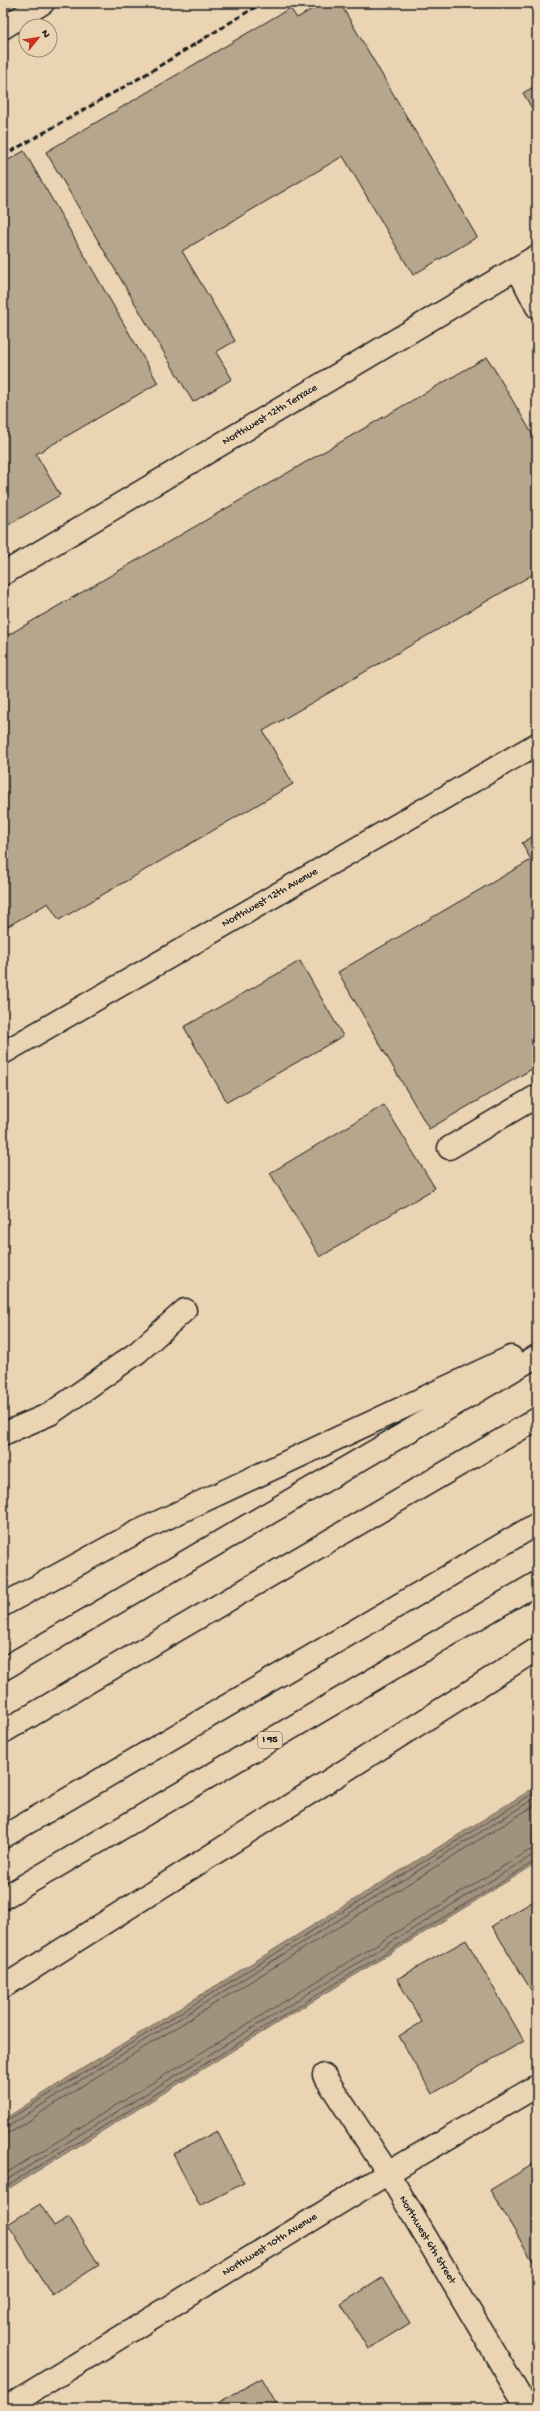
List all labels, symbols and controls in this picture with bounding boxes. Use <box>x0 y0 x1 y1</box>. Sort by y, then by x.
north arrow <box>18 18 58 58</box>
text: N <box>38 28 52 40</box>
street label: Northwest 12th Terrace <box>220 382 320 448</box>
street label: Northwest 12th Avenue <box>220 866 320 930</box>
road number: I 95 <box>258 1732 282 1748</box>
street label: Northwest 6th Street <box>396 2194 459 2287</box>
street label: Northwest 10th Avenue <box>220 2211 320 2279</box>

